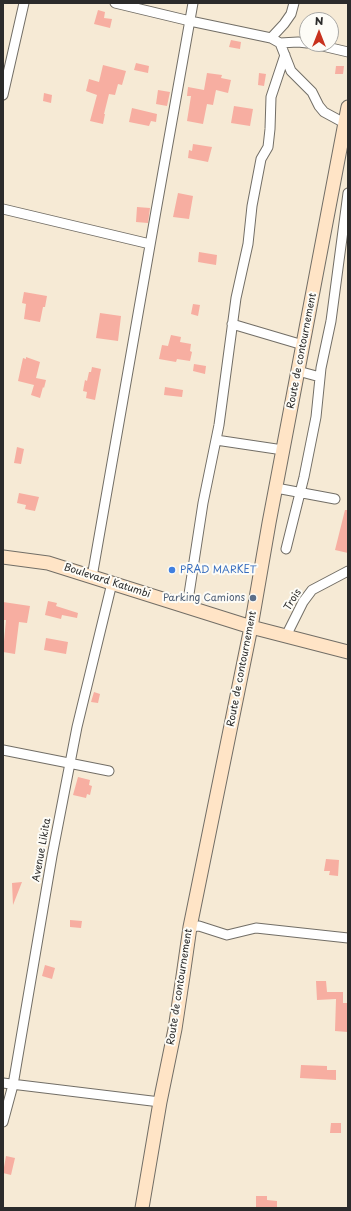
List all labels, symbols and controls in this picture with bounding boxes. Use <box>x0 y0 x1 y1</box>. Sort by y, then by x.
north arrow <box>299 12 339 52</box>
text: N <box>315 12 323 29</box>
street label: Route de contournement <box>285 292 319 410</box>
street label: Boulevard Katumbi <box>62 561 152 601</box>
place label: PRAD MARKET <box>180 564 257 576</box>
marker: PRAD MARKET <box>167 565 177 575</box>
street label: Trois <box>282 587 304 613</box>
place label: Parking Camions <box>163 592 245 604</box>
marker: Parking Camions <box>248 593 258 603</box>
street label: Route de contournement <box>225 610 259 728</box>
street label: Avenue Likita <box>31 817 53 883</box>
street label: Route de contournement <box>165 928 195 1046</box>

